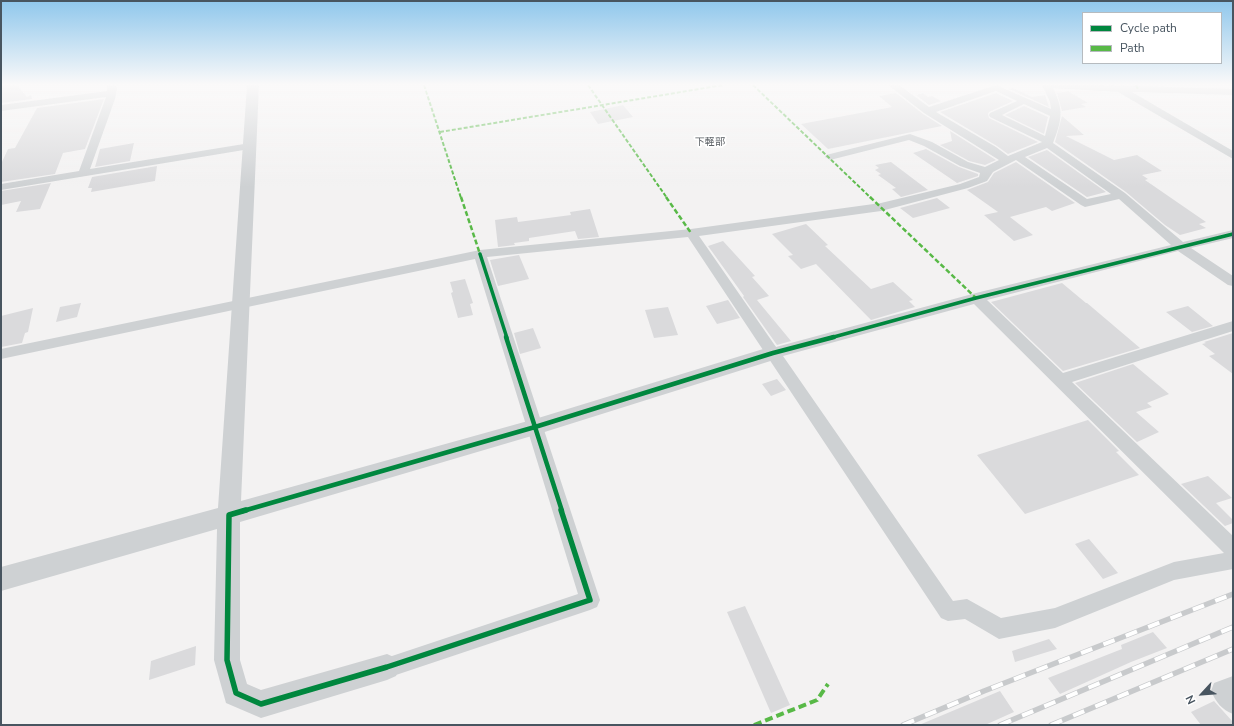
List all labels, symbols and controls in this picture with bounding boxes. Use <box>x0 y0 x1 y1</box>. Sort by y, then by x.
legend <box>1082 12 1222 64</box>
text: Cycle path <box>1120 20 1177 36</box>
text: Path <box>1120 40 1145 56</box>
district label: 下軽部 <box>695 137 725 149</box>
north arrow <box>1182 674 1222 714</box>
text: N <box>1182 692 1199 706</box>

